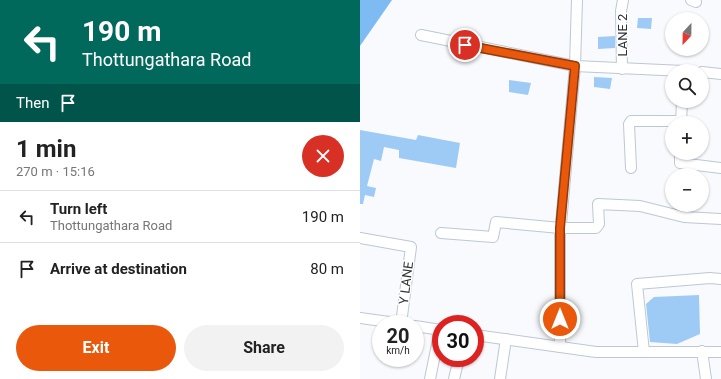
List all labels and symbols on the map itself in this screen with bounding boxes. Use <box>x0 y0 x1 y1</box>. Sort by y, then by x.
north arrow <box>665 12 709 56</box>
street label: LANE 2 <box>615 14 630 56</box>
pin <box>448 28 482 62</box>
street label: Y LANE <box>396 261 416 305</box>
position arrow <box>539 298 581 340</box>
speed limit sign: 30 <box>432 315 484 367</box>

